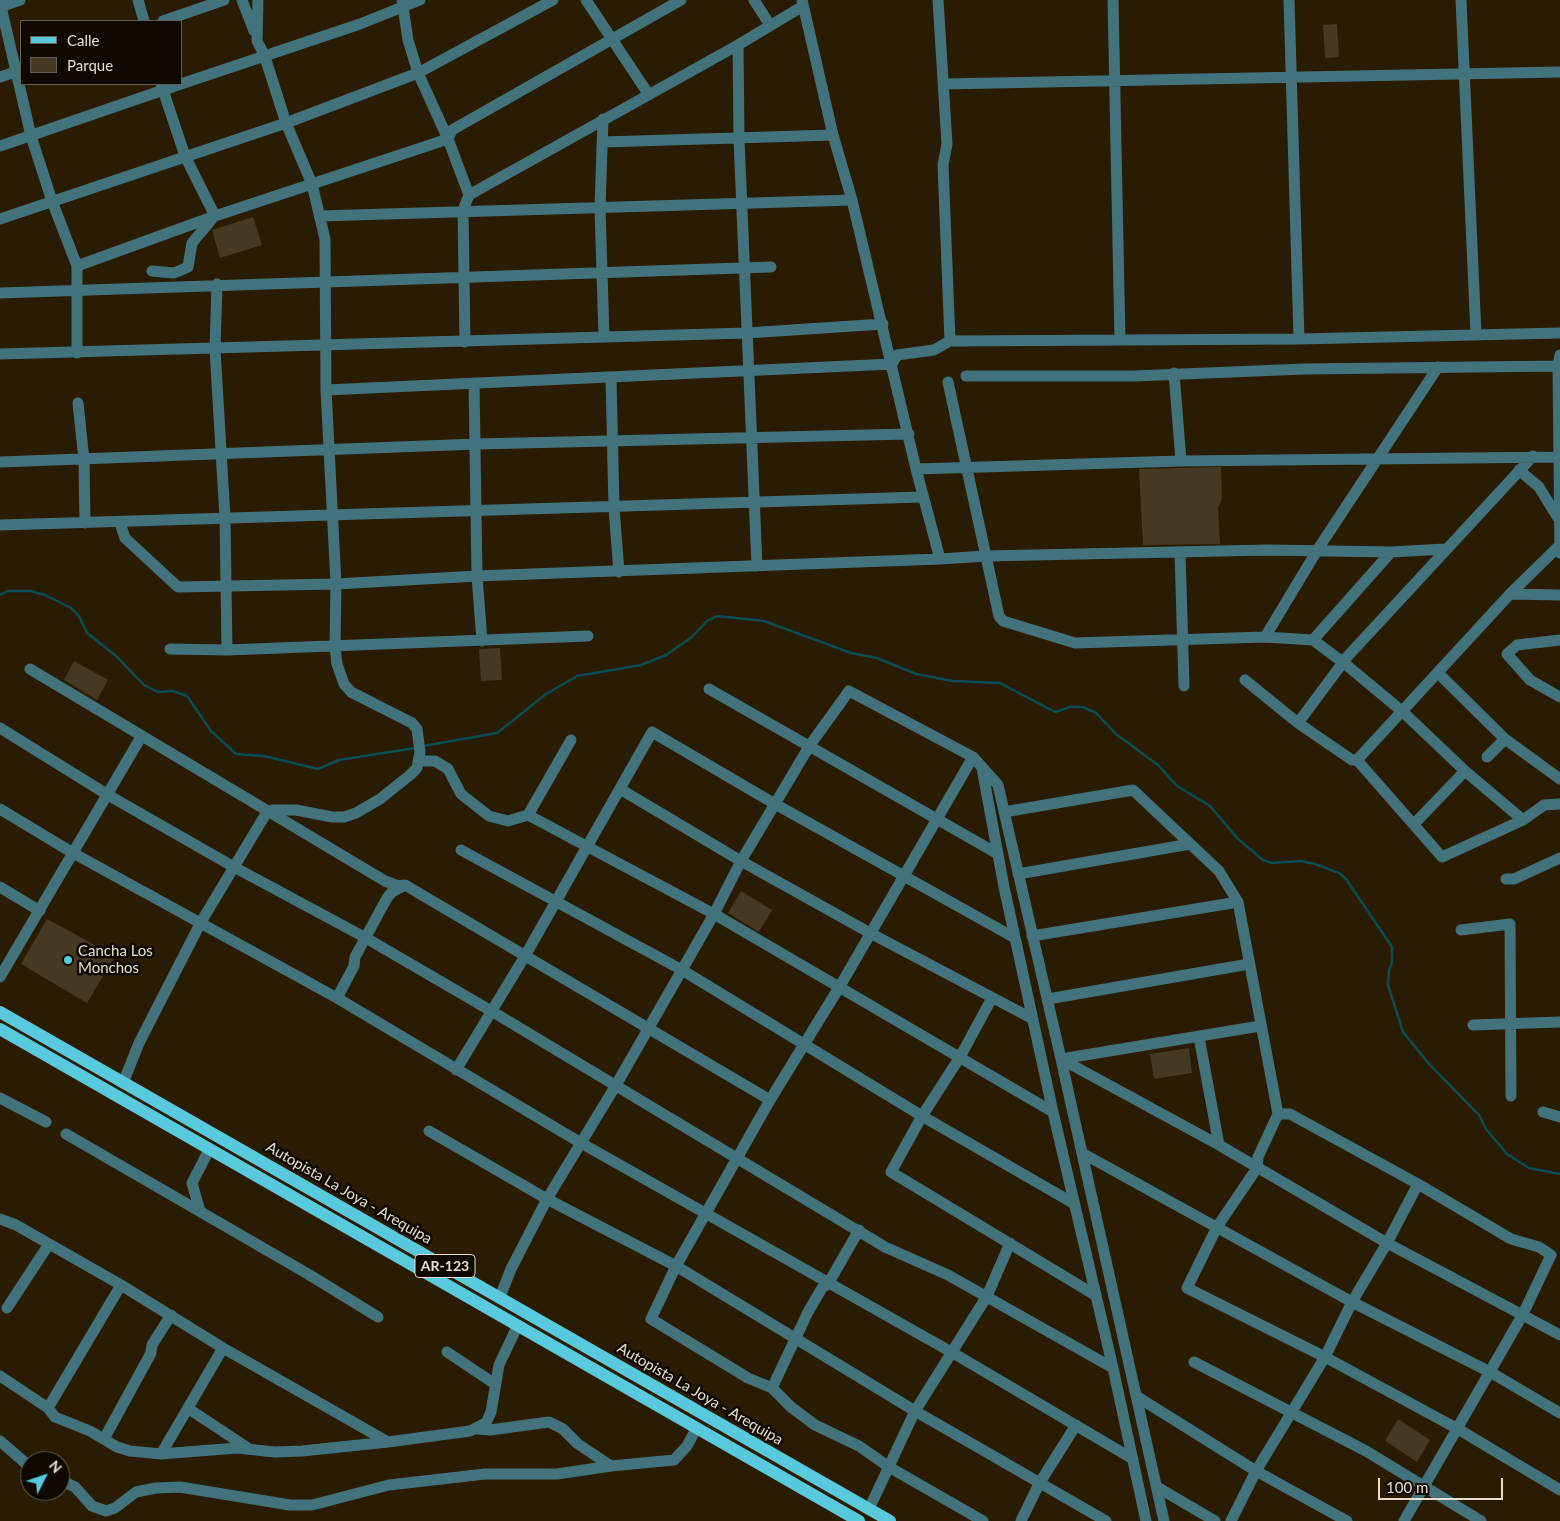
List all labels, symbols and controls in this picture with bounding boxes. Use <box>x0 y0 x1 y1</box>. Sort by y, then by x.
legend <box>20 20 182 85</box>
text: Calle <box>67 31 99 49</box>
text: Parque <box>67 56 113 74</box>
place label: Cancha Los Monchos <box>78 942 153 977</box>
marker: Cancha Los Monchos <box>62 954 74 966</box>
street label: Autopista La Joya - Arequipa <box>263 1138 435 1248</box>
road number: AR-123 <box>415 1254 475 1278</box>
street label: Autopista La Joya - Arequipa <box>614 1339 786 1449</box>
north arrow <box>20 1451 70 1501</box>
text: N <box>46 1457 66 1476</box>
scale bar <box>1380 1468 1505 1500</box>
text: 100 m <box>1386 1478 1428 1496</box>

